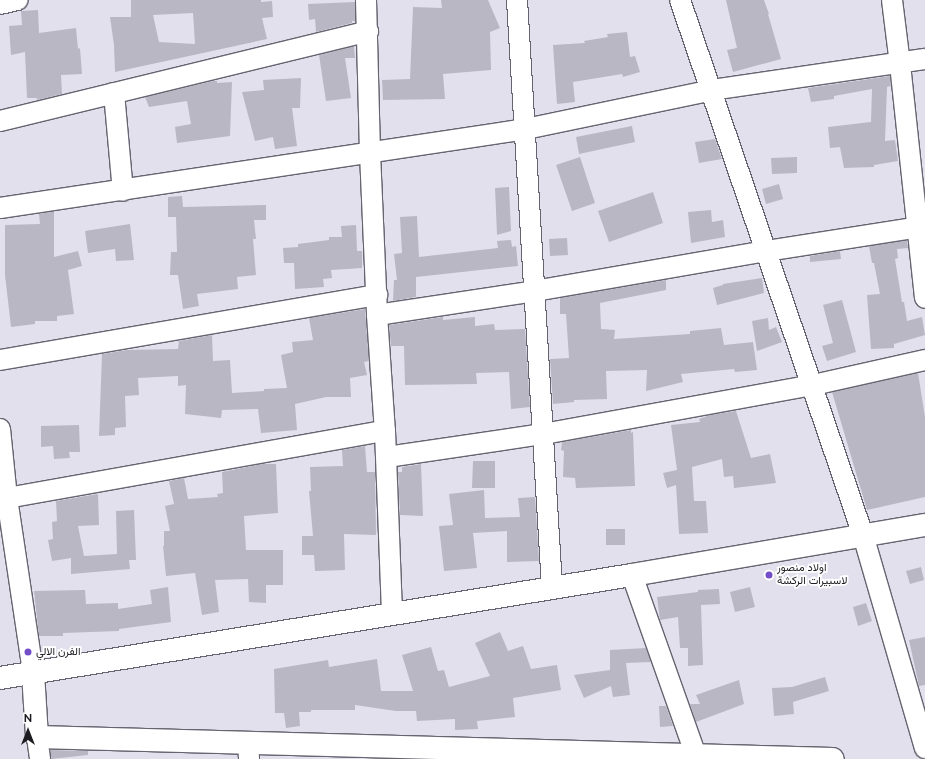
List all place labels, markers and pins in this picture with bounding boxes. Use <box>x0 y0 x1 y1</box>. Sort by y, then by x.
place label: اولاد منصور لاسبيرات الركشة <box>777 562 847 588</box>
marker: اولاد منصور لاسبيرات الركشة <box>764 570 774 580</box>
place label: الفرن الالي <box>36 645 80 659</box>
marker: الفرن الالي <box>23 647 33 657</box>

